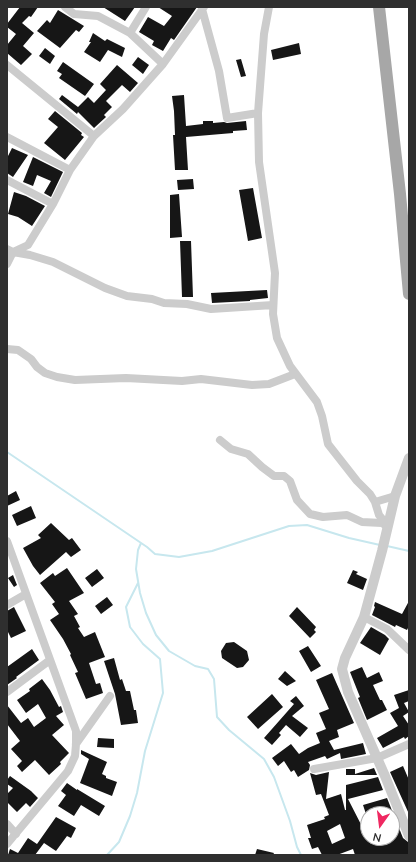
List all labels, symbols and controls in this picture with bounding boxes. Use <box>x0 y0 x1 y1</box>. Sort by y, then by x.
north arrow <box>360 806 400 846</box>
text: N <box>371 829 383 845</box>

